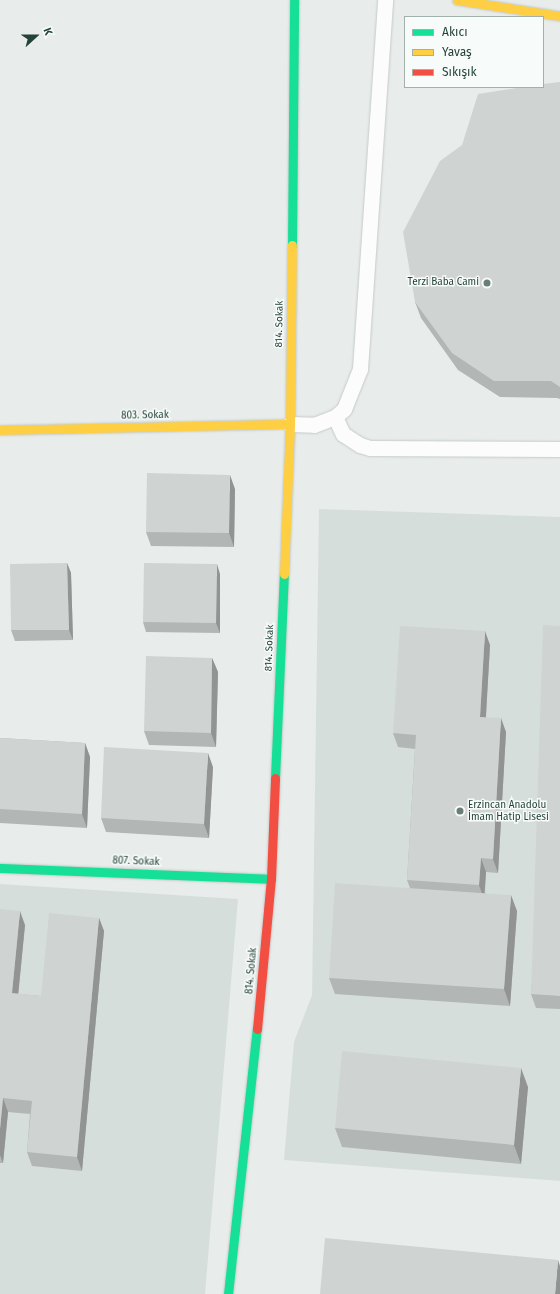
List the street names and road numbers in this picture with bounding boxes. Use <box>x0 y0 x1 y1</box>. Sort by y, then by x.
street label: 814. Sokak <box>274 301 286 347</box>
street label: 803. Sokak <box>121 410 169 422</box>
street label: 814. Sokak <box>263 624 277 672</box>
street label: 807. Sokak <box>112 855 160 869</box>
street label: 814. Sokak <box>244 947 260 995</box>

